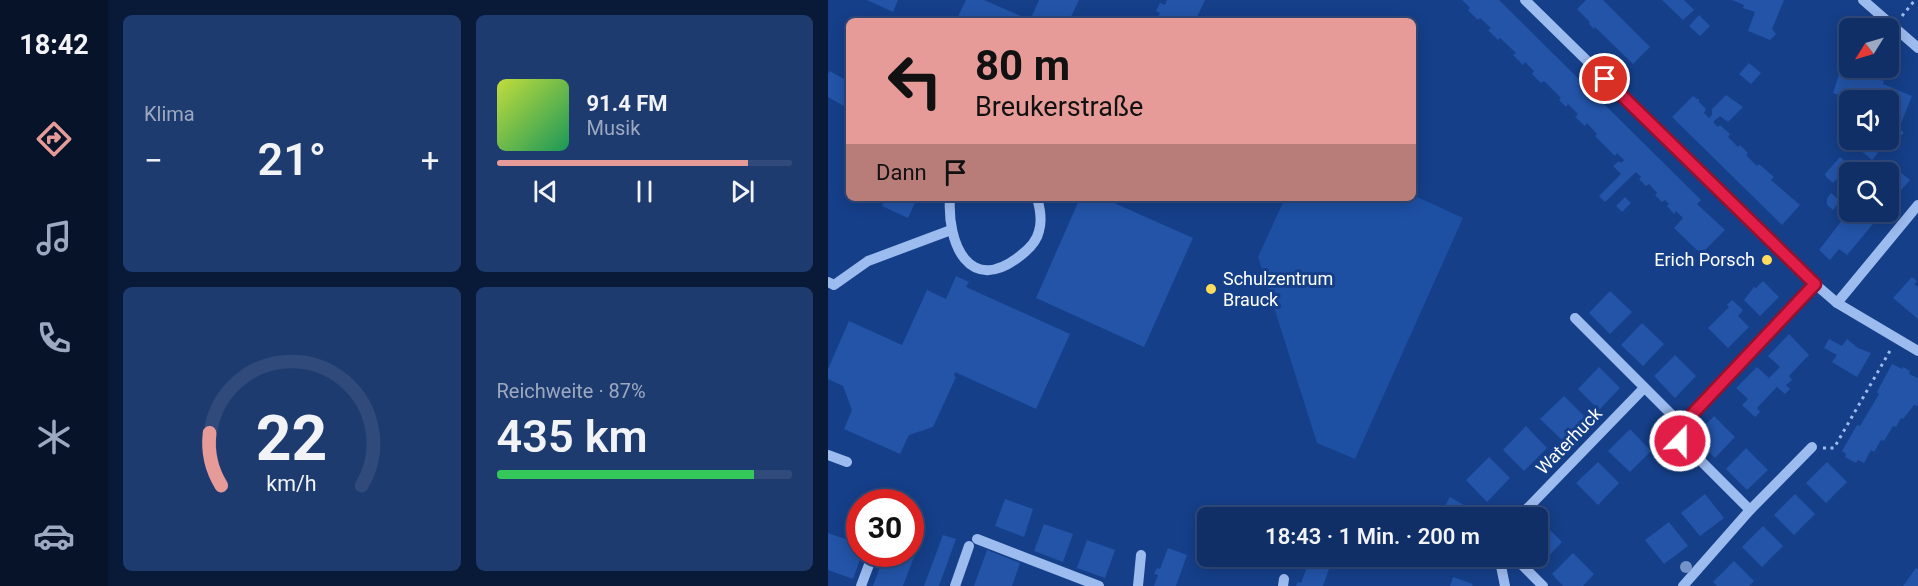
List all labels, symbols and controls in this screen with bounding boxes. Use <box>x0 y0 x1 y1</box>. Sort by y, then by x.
north arrow <box>1839 18 1899 78</box>
map controls <box>1839 18 1899 222</box>
text: 18:42 <box>19 29 89 61</box>
text: 80 m <box>975 41 1070 90</box>
icon: left <box>876 42 954 120</box>
pin <box>1579 53 1630 104</box>
icon: arrive <box>1588 62 1621 95</box>
button: sound <box>1839 90 1899 150</box>
text: 91.4 FM <box>587 91 668 116</box>
text: Breukerstraße <box>975 91 1143 123</box>
text: Klima <box>144 102 195 126</box>
text: Musik <box>587 116 640 140</box>
icon: directions <box>33 118 75 160</box>
text: 21° <box>257 133 326 186</box>
text: − <box>144 141 163 180</box>
text: + <box>421 141 440 180</box>
icon: arrive <box>939 156 972 189</box>
text: Dann <box>876 160 927 185</box>
button: search <box>1839 162 1899 222</box>
icon: previous <box>529 175 562 208</box>
icon: pause <box>628 175 661 208</box>
icon: next <box>726 175 759 208</box>
icon: music <box>33 217 75 259</box>
place label: Erich Porsch <box>1654 249 1755 270</box>
marker: Erich Porsch <box>1760 253 1774 267</box>
place label: Schulzentrum Brauck <box>1223 268 1333 310</box>
marker: Schulzentrum Brauck <box>1204 282 1218 296</box>
icon: phone <box>33 317 75 359</box>
text: Reichweite · 87% <box>497 379 646 403</box>
text: 22 <box>256 402 328 475</box>
street label: Waterhuck <box>1531 402 1606 479</box>
position arrow <box>1648 409 1712 473</box>
text: 435 km <box>497 410 648 463</box>
icon: climate <box>33 416 75 458</box>
text: km/h <box>267 471 317 496</box>
speed limit sign: 30 <box>846 489 924 567</box>
icon: car <box>33 515 75 557</box>
text: 18:43 · 1 Min. · 200 m <box>1265 524 1480 549</box>

